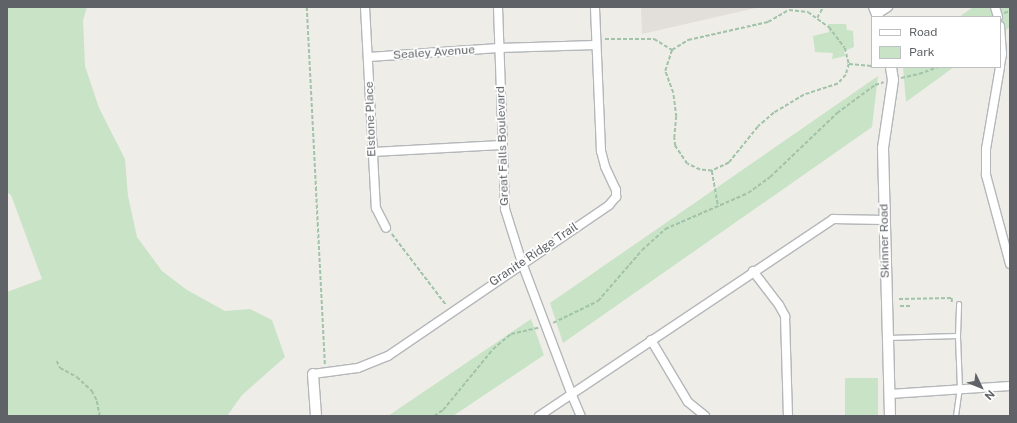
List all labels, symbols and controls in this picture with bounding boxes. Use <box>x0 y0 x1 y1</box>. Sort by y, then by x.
legend <box>871 16 1001 68</box>
text: Road <box>909 25 937 39</box>
street label: Sealey Avenue <box>393 43 475 63</box>
text: Park <box>909 45 935 59</box>
street label: Elstone Place <box>362 81 380 157</box>
street label: Great Falls Boulevard <box>494 86 512 206</box>
street label: Skinner Road <box>877 204 893 278</box>
street label: Granite Ridge Trail <box>487 220 581 290</box>
north arrow <box>961 367 1001 407</box>
text: N <box>982 388 997 402</box>

